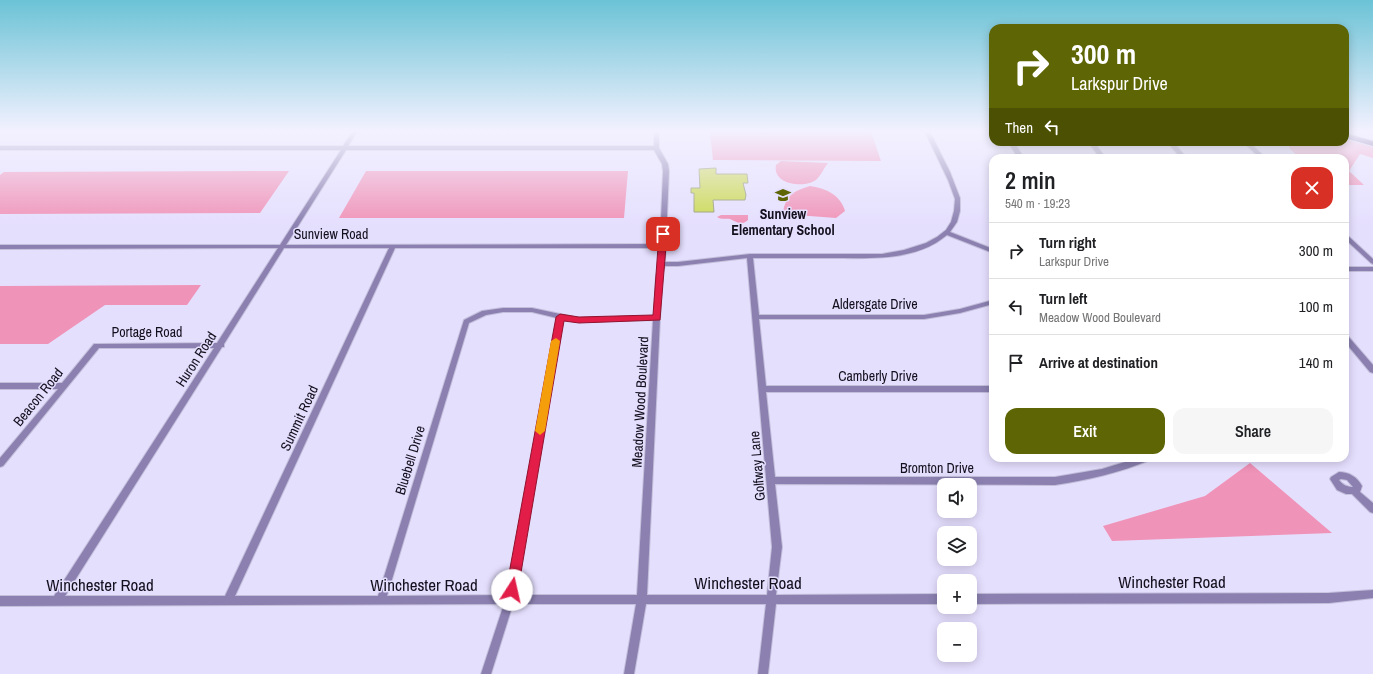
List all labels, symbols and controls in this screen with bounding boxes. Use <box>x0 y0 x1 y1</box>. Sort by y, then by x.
text: 300 m <box>1071 35 1136 73</box>
icon: right <box>1005 40 1057 92</box>
text: Larkspur Drive <box>1071 71 1168 96</box>
icon: left <box>1041 116 1063 138</box>
text: Then <box>1005 117 1033 138</box>
text: 2 min <box>1005 164 1056 196</box>
button: close <box>1291 167 1333 209</box>
school or university icon: Sunview Elementary School <box>774 186 792 204</box>
text: 540 m · 19:23 <box>1005 195 1070 212</box>
place label: Sunview Elementary School <box>731 205 835 239</box>
pin <box>646 217 680 251</box>
icon: arrive <box>652 223 674 245</box>
street label: Sunview Road <box>294 225 368 243</box>
text: Turn right <box>1039 232 1096 253</box>
icon: right <box>1005 240 1027 262</box>
text: 300 m <box>1299 240 1333 261</box>
text: Larkspur Drive <box>1039 253 1109 270</box>
text: Turn left <box>1039 288 1087 309</box>
street label: Aldersgate Drive <box>831 295 918 313</box>
icon: left <box>1005 296 1027 318</box>
text: 100 m <box>1299 296 1333 317</box>
text: Meadow Wood Boulevard <box>1039 309 1161 326</box>
street label: Portage Road <box>112 323 182 341</box>
street label: Huron Road <box>172 328 220 390</box>
street label: Meadow Wood Boulevard <box>628 336 652 468</box>
icon: arrive <box>1005 352 1027 374</box>
text: Arrive at destination <box>1039 352 1158 373</box>
text: 140 m <box>1299 352 1333 373</box>
street label: Beacon Road <box>9 364 67 430</box>
street label: Camberly Drive <box>838 367 918 385</box>
street label: Summit Road <box>276 382 322 454</box>
button: Exit <box>1005 408 1165 454</box>
button: Share <box>1173 408 1333 454</box>
street label: Bluebell Drive <box>391 423 429 497</box>
street label: Golfway Lane <box>745 430 769 502</box>
street label: Bromton Drive <box>900 459 974 477</box>
map controls <box>937 478 977 662</box>
button: sound <box>937 478 977 518</box>
button: layers <box>937 526 977 566</box>
position arrow <box>491 569 533 611</box>
street label: Winchester Road <box>1118 570 1226 593</box>
street label: Winchester Road <box>694 571 802 594</box>
street label: Winchester Road <box>46 573 154 596</box>
street label: Winchester Road <box>370 573 478 596</box>
button: + <box>937 574 977 614</box>
button: − <box>937 622 977 662</box>

